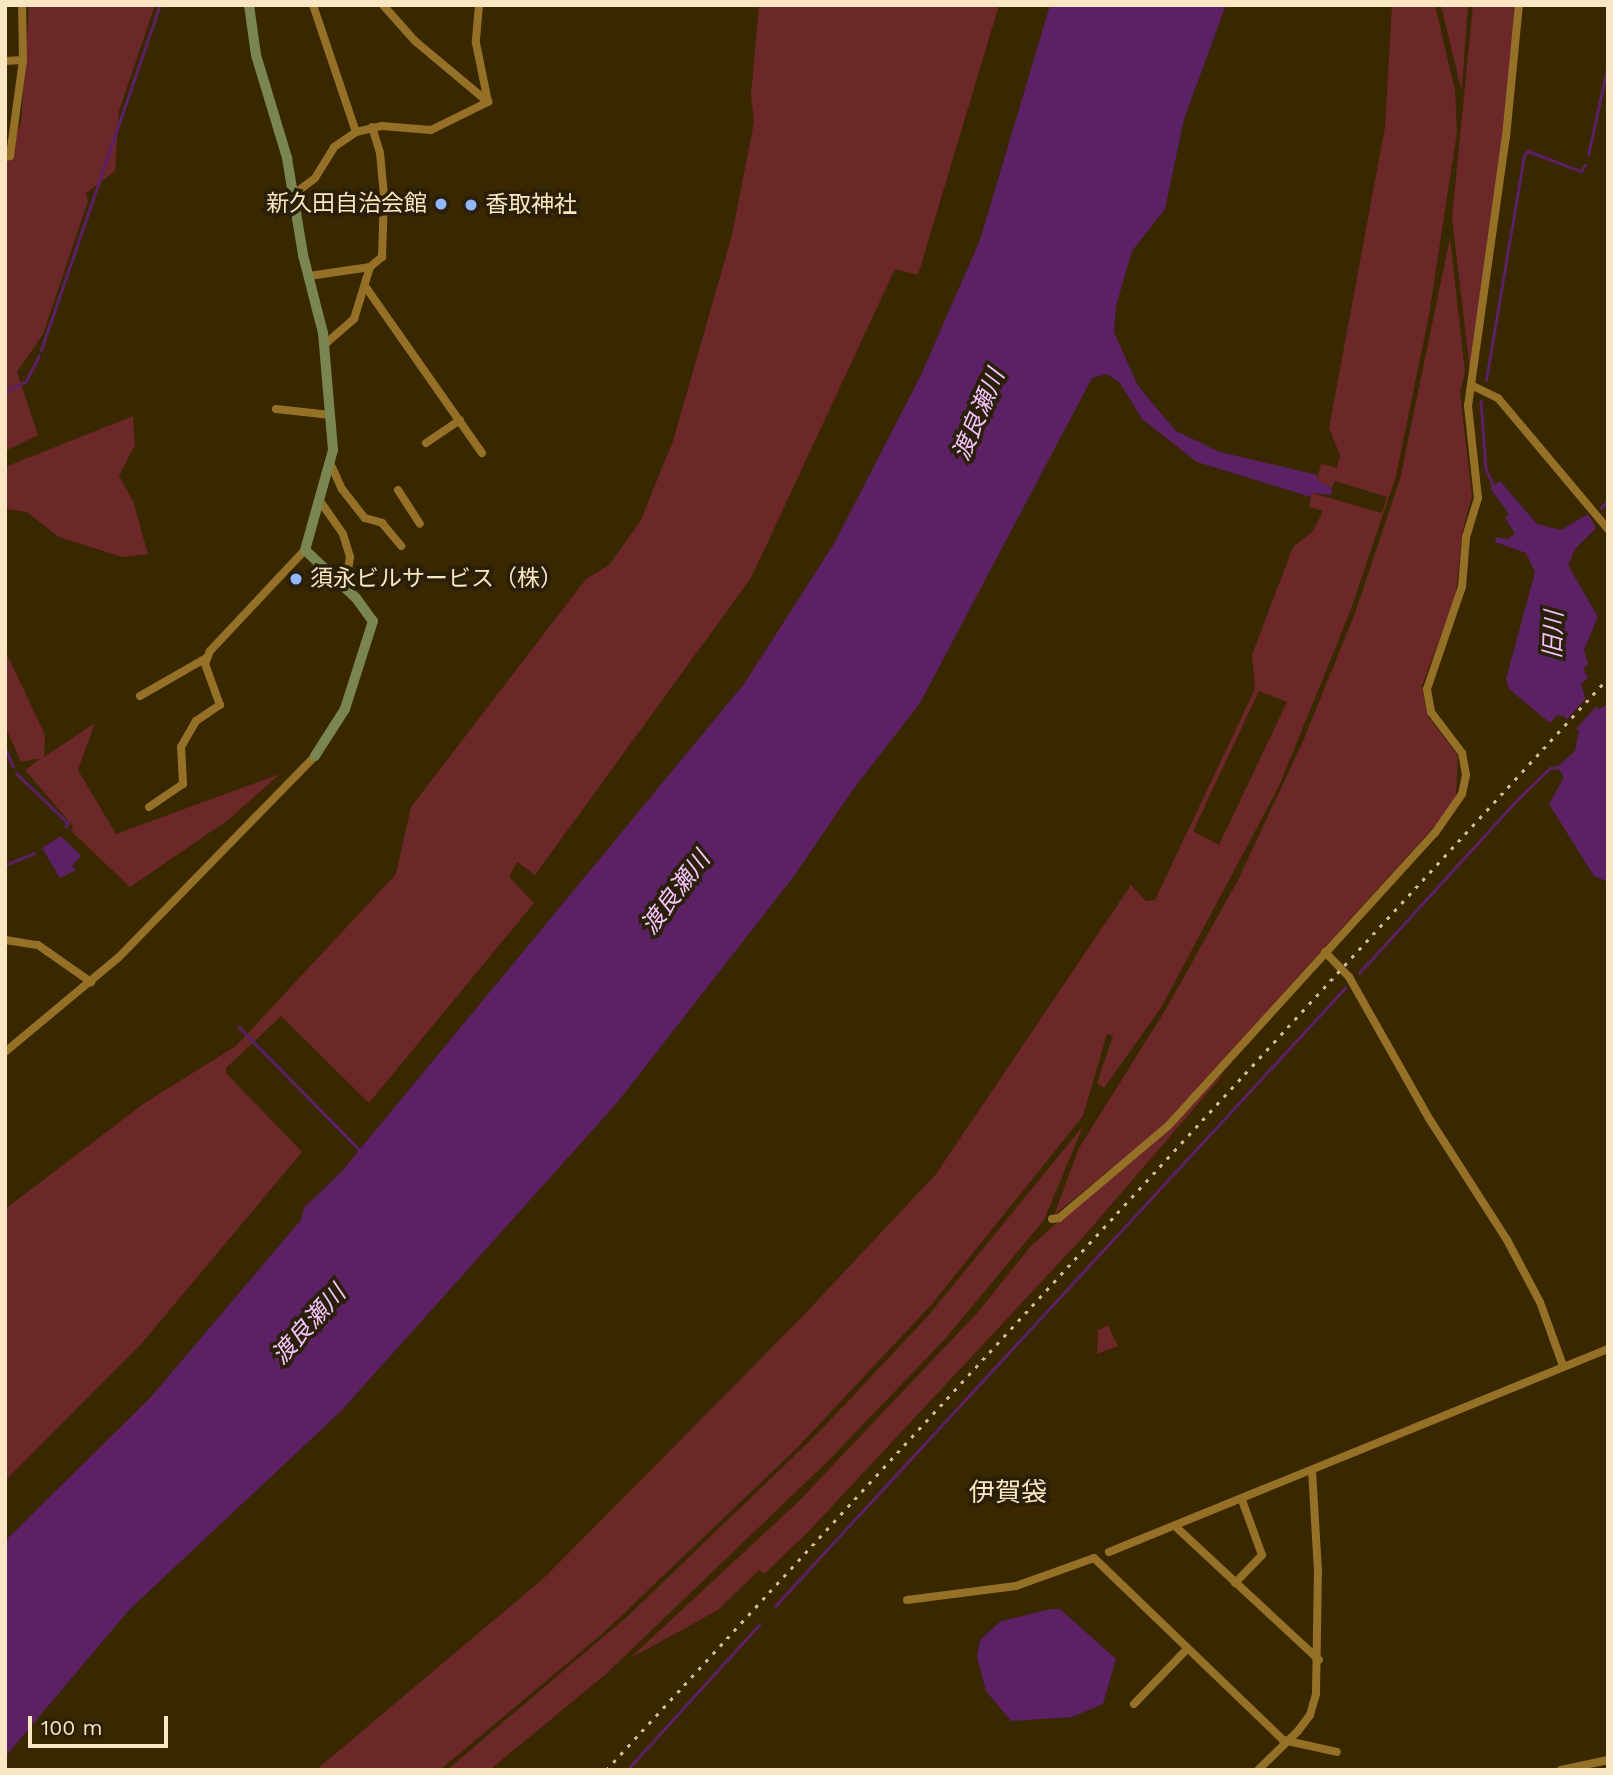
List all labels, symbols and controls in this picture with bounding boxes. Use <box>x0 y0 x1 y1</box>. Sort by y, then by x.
place label: 新久田自治会館 <box>266 190 427 218</box>
place label: 香取神社 <box>485 191 577 219</box>
marker: 新久田自治会館 <box>433 196 449 212</box>
marker: 香取神社 <box>463 197 479 213</box>
water label: 渡良瀬川 <box>947 365 1011 465</box>
place label: 須永ビルサービス（株） <box>310 565 563 593</box>
marker: 須永ビルサービス（株） <box>288 571 304 587</box>
water label: 旧川 <box>1539 611 1569 659</box>
water label: 渡良瀬川 <box>636 846 716 940</box>
water label: 渡良瀬川 <box>266 1280 352 1370</box>
district label: 伊賀袋 <box>969 1477 1047 1509</box>
scale bar <box>32 1702 172 1746</box>
text: 100 m <box>41 1715 103 1740</box>

